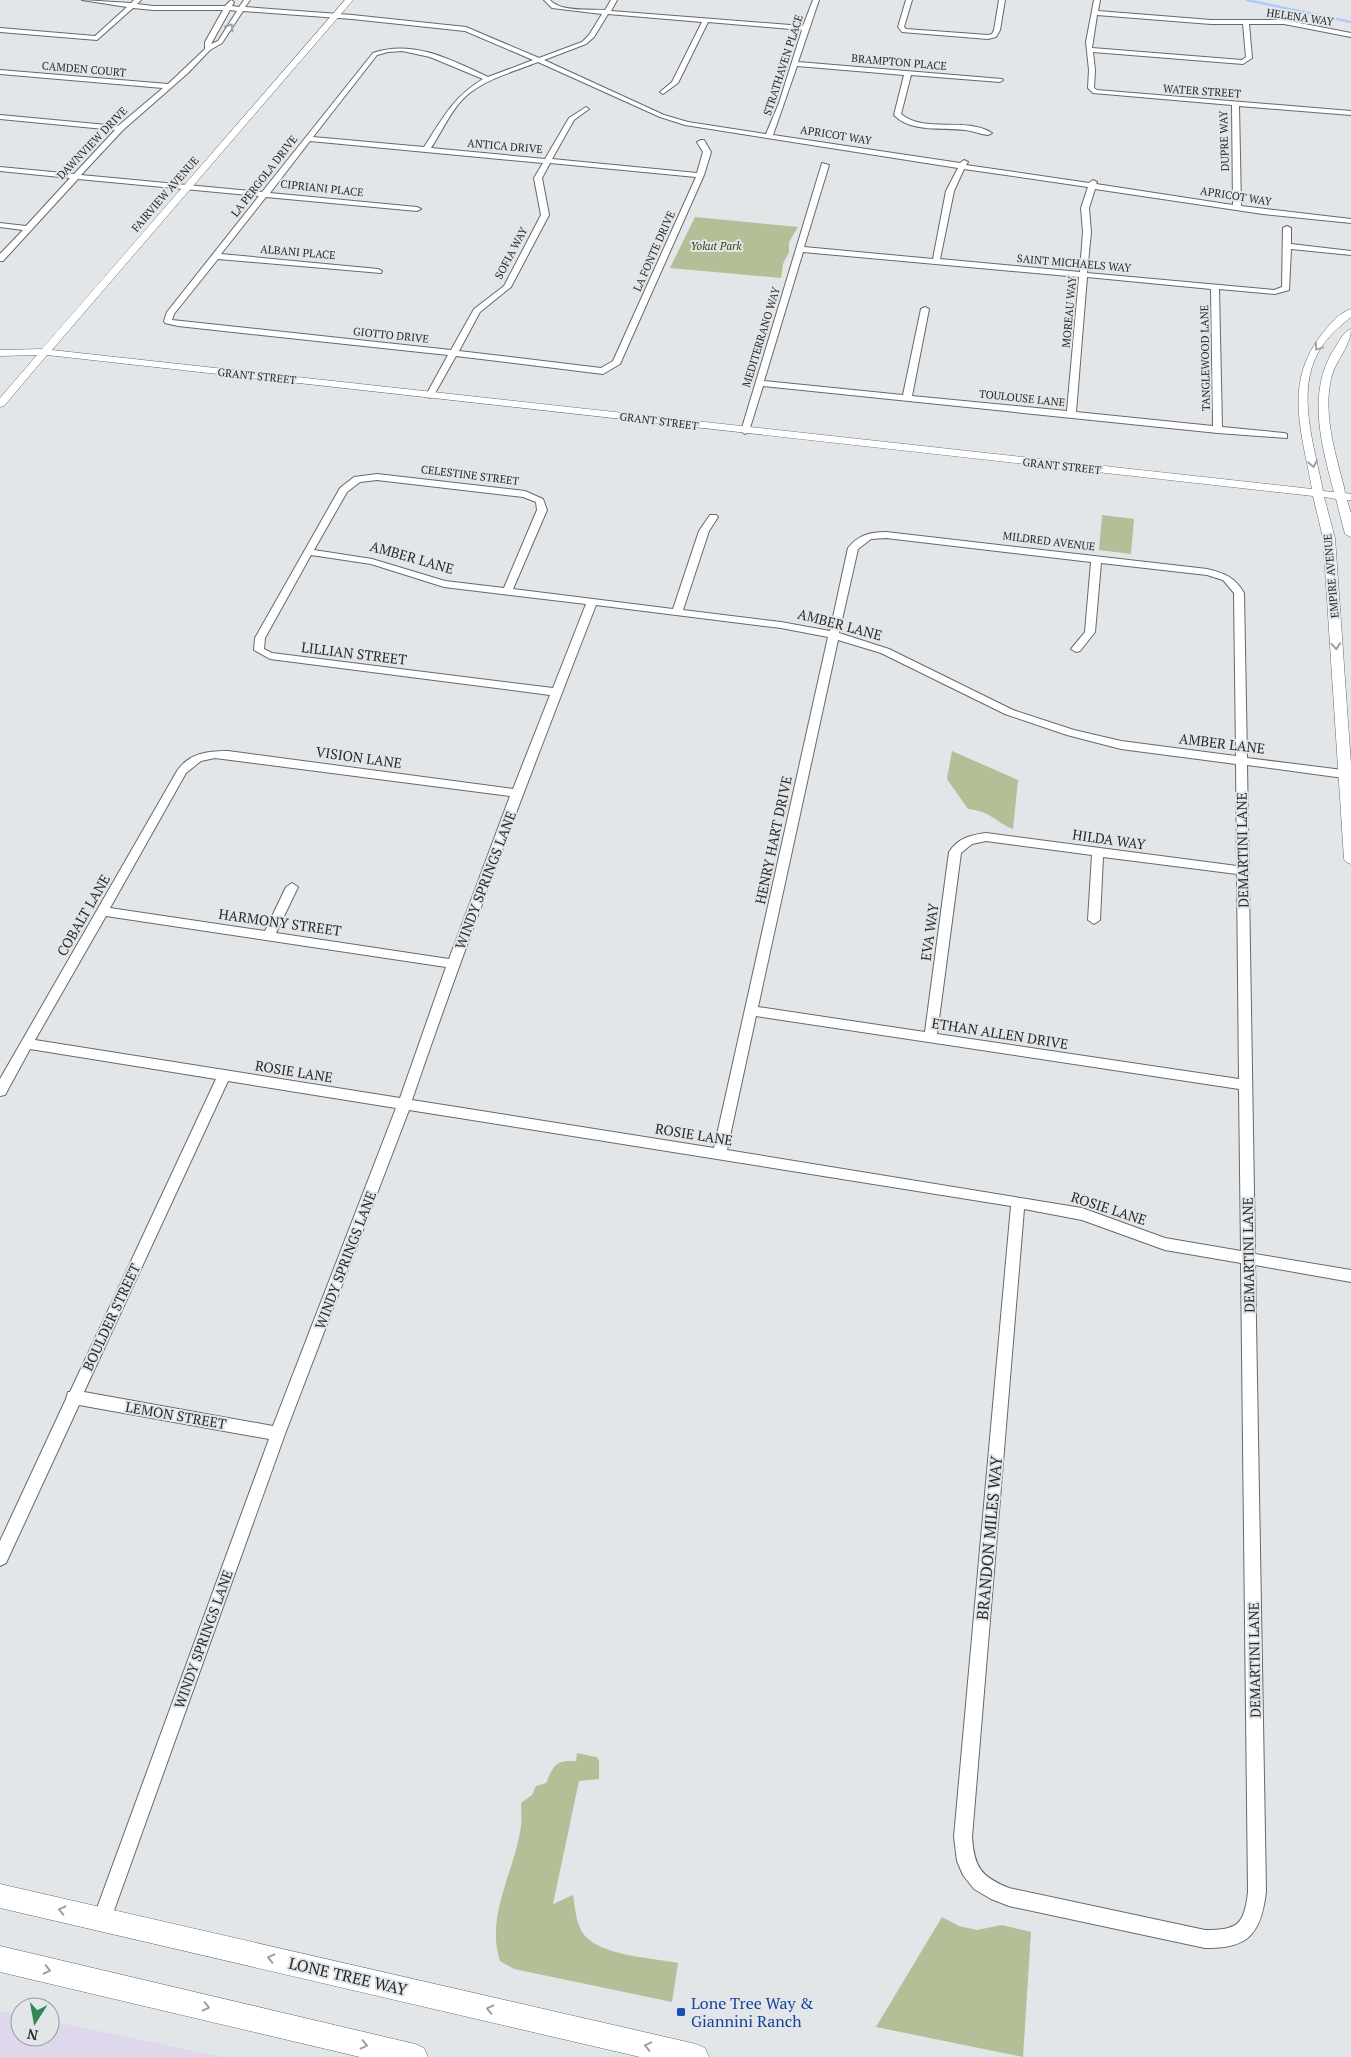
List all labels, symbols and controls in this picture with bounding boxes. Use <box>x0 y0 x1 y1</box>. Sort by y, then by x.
street label: HELENA WAY <box>1265 5 1335 29</box>
street label: STRATHAVEN PLACE <box>760 13 806 117</box>
one-way arrow <box>224 23 233 32</box>
street label: BRAMPTON PLACE <box>851 51 947 73</box>
street label: CAMDEN COURT <box>41 58 127 80</box>
street label: WATER STREET <box>1163 81 1242 101</box>
street label: DAWNVIEW DRIVE <box>54 104 130 182</box>
street label: DUPRE WAY <box>1216 110 1232 172</box>
street label: APRICOT WAY <box>799 122 874 148</box>
street label: LA PERGOLA DRIVE <box>228 132 300 220</box>
street label: ANTICA DRIVE <box>467 136 543 156</box>
street label: FAIRVIEW AVENUE <box>128 153 202 235</box>
street label: CIPRIANI PLACE <box>280 177 364 199</box>
street label: APRICOT WAY <box>1199 183 1274 209</box>
street label: LA FONTE DRIVE <box>630 209 678 293</box>
street label: SOFIA WAY <box>491 224 531 281</box>
park label: Yokut Park <box>690 239 742 253</box>
street label: ALBANI PLACE <box>260 242 336 262</box>
street label: SAINT MICHAELS WAY <box>1016 251 1133 275</box>
street label: MOREAU WAY <box>1059 275 1079 348</box>
street label: MEDITERRANO WAY <box>739 284 783 389</box>
street label: TANGLEWOOD LANE <box>1197 305 1213 411</box>
street label: GIOTTO DRIVE <box>352 324 430 346</box>
one-way arrow <box>1315 341 1324 351</box>
street label: GRANT STREET <box>217 365 297 387</box>
street label: TOULOUSE LANE <box>978 387 1066 409</box>
street label: GRANT STREET <box>619 409 699 433</box>
street label: GRANT STREET <box>1022 455 1102 477</box>
one-way arrow <box>1307 460 1317 468</box>
street label: CELESTINE STREET <box>420 462 520 488</box>
street label: MILDRED AVENUE <box>1002 528 1096 554</box>
street label: EMPIRE AVENUE <box>1320 533 1342 619</box>
street label: AMBER LANE <box>368 536 456 578</box>
street label: AMBER LANE <box>796 604 884 644</box>
street label: LILLIAN STREET <box>300 637 408 669</box>
one-way arrow <box>1331 642 1342 650</box>
street label: AMBER LANE <box>1178 728 1266 758</box>
street label: VISION LANE <box>315 742 403 772</box>
street label: HENRY HART DRIVE <box>750 774 796 906</box>
street label: DEMARTINI LANE <box>1231 792 1253 908</box>
street label: WINDY SPRINGS LANE <box>450 808 520 952</box>
street label: HILDA WAY <box>1071 824 1148 854</box>
street label: COBALT LANE <box>52 871 114 959</box>
street label: EVA WAY <box>916 901 943 962</box>
street label: HARMONY STREET <box>217 904 343 940</box>
street label: ETHAN ALLEN DRIVE <box>930 1013 1070 1053</box>
street label: ROSIE LANE <box>254 1055 334 1087</box>
street label: ROSIE LANE <box>654 1118 734 1150</box>
street label: ROSIE LANE <box>1069 1187 1149 1229</box>
street label: WINDY SPRINGS LANE <box>310 1188 380 1332</box>
street label: DEMARTINI LANE <box>1237 1197 1259 1313</box>
street label: BOULDER STREET <box>78 1260 144 1374</box>
street label: LEMON STREET <box>124 1397 228 1433</box>
street label: BRANDON MILES WAY <box>971 1454 1007 1621</box>
street label: WINDY SPRINGS LANE <box>169 1567 237 1711</box>
street label: DEMARTINI LANE <box>1243 1602 1265 1718</box>
one-way arrow <box>57 1905 66 1916</box>
street label: LONE TREE WAY <box>287 1952 410 2000</box>
one-way arrow <box>267 1953 276 1964</box>
one-way arrow <box>43 1964 52 1975</box>
place label: Lone Tree Way & Giannini Ranch <box>691 1992 814 2032</box>
north arrow <box>10 1997 60 2047</box>
one-way arrow <box>201 2001 210 2012</box>
one-way arrow <box>486 2004 495 2015</box>
marker: Lone Tree Way & Giannini Ranch <box>675 2006 687 2018</box>
text: N <box>25 2025 39 2046</box>
one-way arrow <box>359 2039 368 2050</box>
one-way arrow <box>644 2041 653 2052</box>

